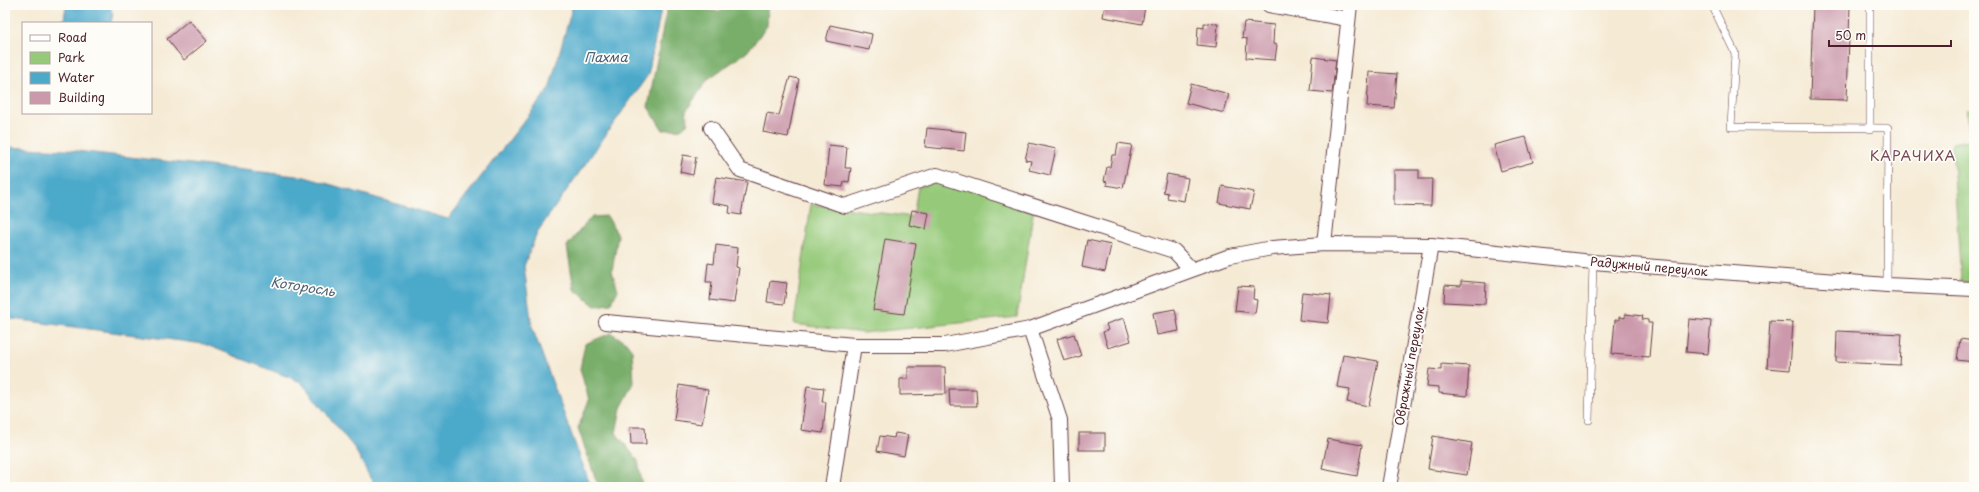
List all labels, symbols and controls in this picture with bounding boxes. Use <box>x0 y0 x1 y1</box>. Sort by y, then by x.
legend <box>22 22 152 114</box>
scale bar <box>1829 22 1951 48</box>
text: 50 m <box>1835 26 1866 44</box>
text: Road <box>58 28 87 46</box>
water label: Пахма <box>584 47 629 66</box>
text: Park <box>58 48 85 66</box>
text: Water <box>58 68 95 86</box>
text: Building <box>58 88 105 106</box>
district label: КАРАЧИХА <box>1870 145 1956 166</box>
street label: Радужный переулок <box>1589 252 1710 280</box>
water label: Которосль <box>270 272 338 301</box>
street label: Овражный переулок <box>1390 304 1429 427</box>

